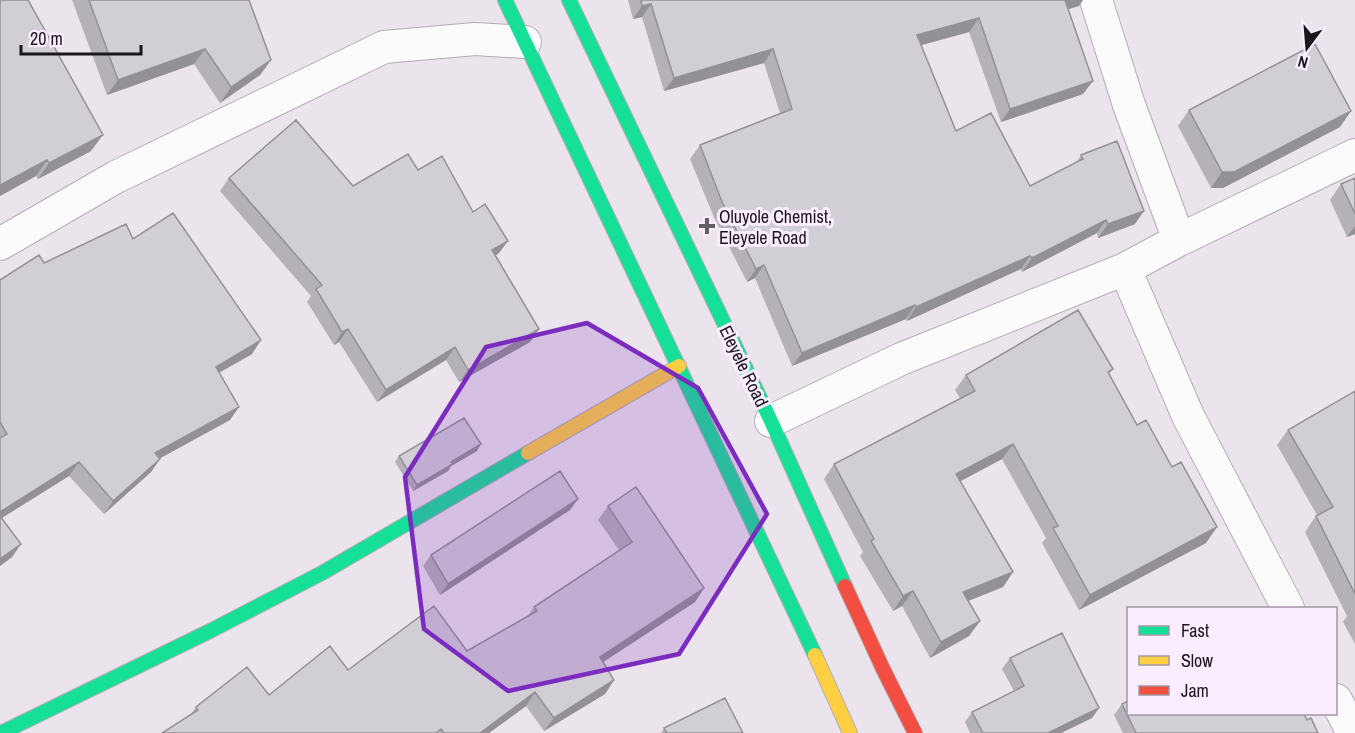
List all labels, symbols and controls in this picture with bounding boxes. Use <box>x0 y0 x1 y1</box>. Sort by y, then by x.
scale bar <box>21 18 141 56</box>
north arrow <box>1277 18 1337 78</box>
text: 20 m <box>30 26 63 51</box>
text: N <box>1295 51 1310 74</box>
place label: Oluyole Chemist, Eleyele Road <box>719 204 832 250</box>
marker: Oluyole Chemist, Eleyele Road <box>700 219 714 233</box>
street label: Eleyele Road <box>714 321 774 411</box>
legend <box>1127 607 1337 715</box>
text: Fast <box>1181 618 1209 643</box>
text: Slow <box>1181 648 1213 673</box>
text: Jam <box>1181 678 1209 703</box>

